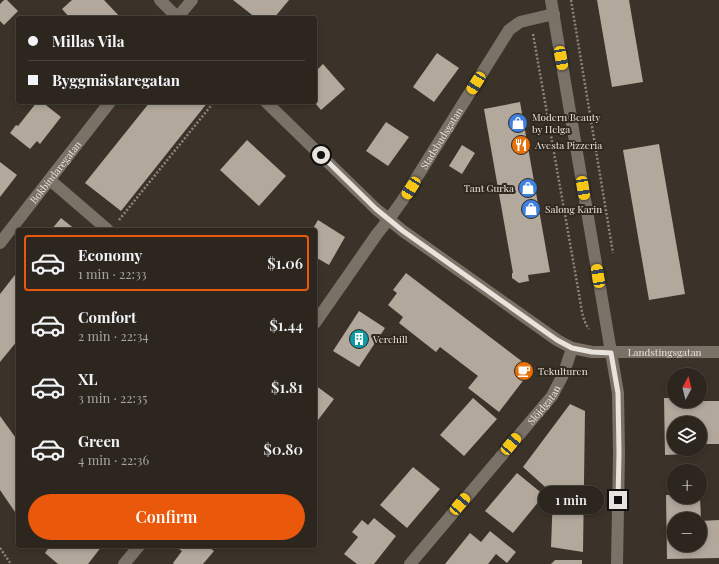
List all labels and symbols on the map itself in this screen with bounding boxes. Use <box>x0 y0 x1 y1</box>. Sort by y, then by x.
car <box>553 45 569 71</box>
car <box>465 70 487 96</box>
street label: Stadsbudsgatan <box>417 104 466 172</box>
place label: Modern Beauty by Helga <box>532 110 600 136</box>
shop icon: Modern Beauty by Helga <box>507 112 529 134</box>
restaurant icon: Avesta Pizzeria <box>510 134 532 156</box>
street label: Bokbindaregatan <box>26 138 84 206</box>
place label: Avesta Pizzeria <box>534 138 602 152</box>
route start <box>312 146 330 164</box>
car <box>400 175 422 201</box>
car <box>575 175 591 201</box>
shop icon: Tant Gurka <box>517 177 539 199</box>
place label: Tant Gurka <box>464 181 514 195</box>
shop icon: Salong Karin <box>520 198 542 220</box>
place label: Salong Karin <box>545 202 602 216</box>
car <box>590 263 606 289</box>
building icon: Verehill <box>348 328 370 350</box>
place label: Verehill <box>372 332 408 346</box>
street label: Landstingsgatan <box>628 345 702 359</box>
cafe icon: Tekulturen <box>513 360 535 382</box>
place label: Tekulturen <box>538 364 588 378</box>
north arrow <box>667 368 707 408</box>
street label: Slöjdgatan <box>524 383 564 428</box>
car <box>499 431 523 457</box>
callout: 1 min <box>538 486 604 514</box>
car <box>448 491 472 517</box>
route end <box>609 491 627 509</box>

